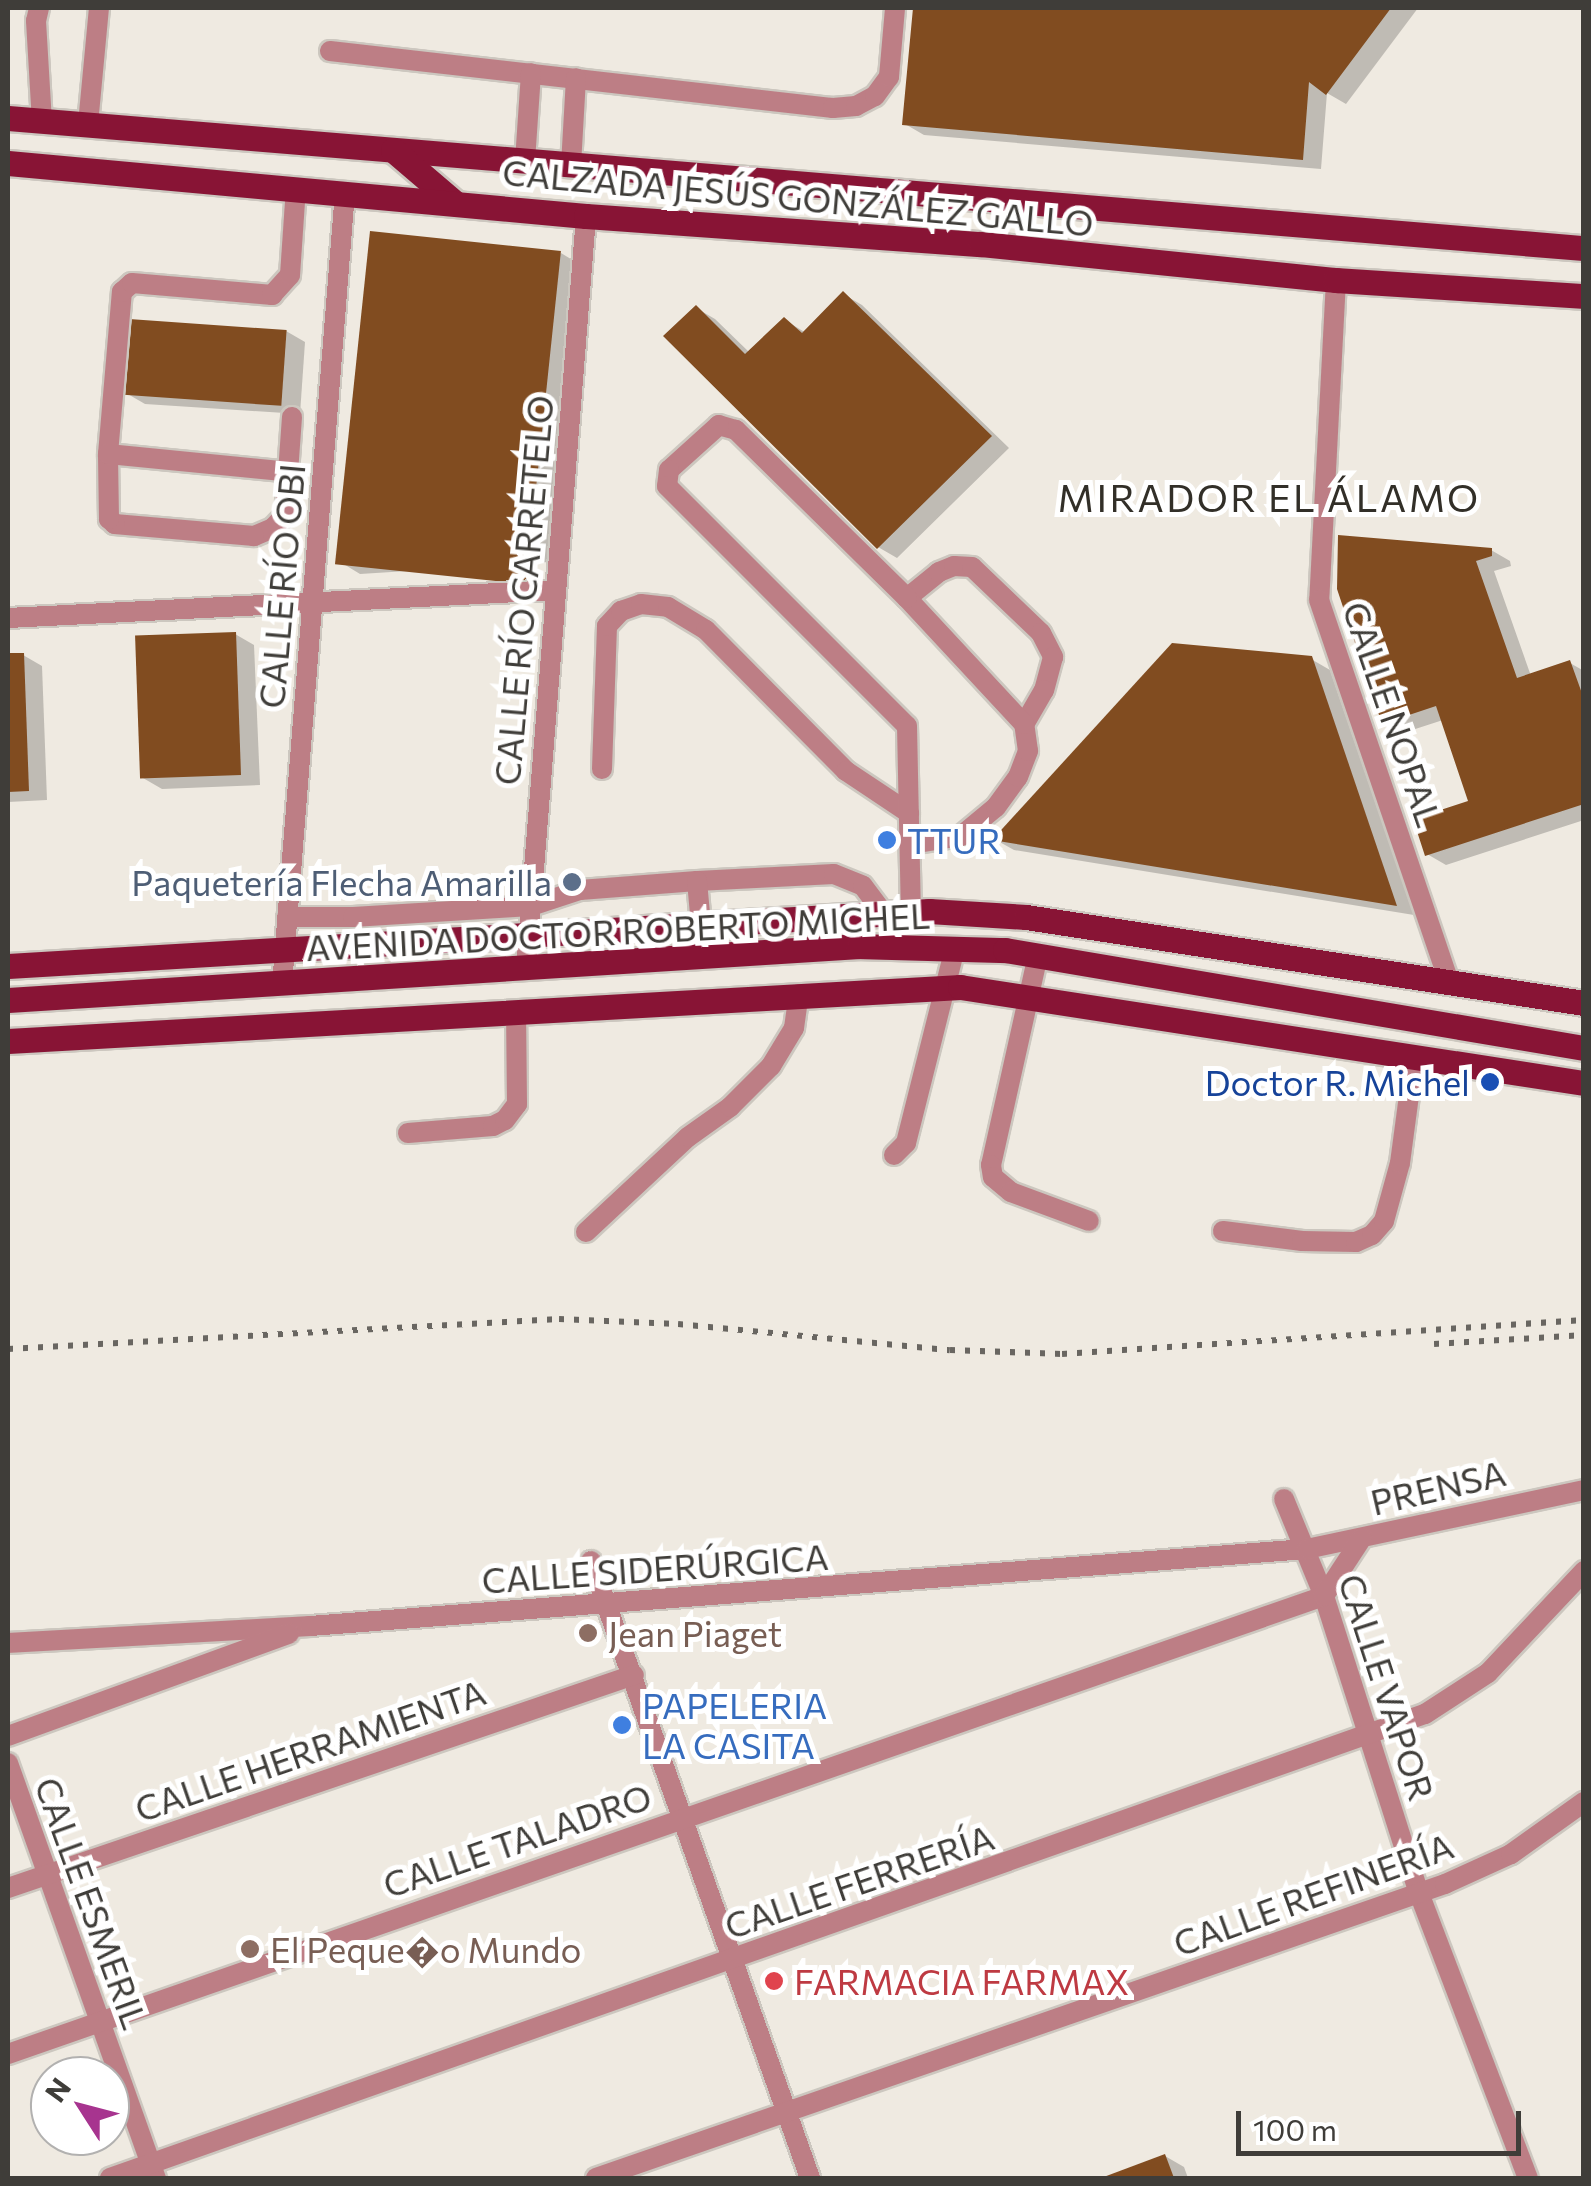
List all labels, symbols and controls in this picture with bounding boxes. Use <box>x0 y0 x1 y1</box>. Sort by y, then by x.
street label: CALZADA JESÚS GONZÁLEZ GALLO <box>501 150 1095 244</box>
street label: CALLE RÍO CARRETELO <box>485 393 561 787</box>
street label: CALLE RÍO OBI <box>249 462 313 710</box>
district label: MIRADOR EL ÁLAMO <box>1058 474 1480 520</box>
street label: CALLE NOPAL <box>1335 596 1451 832</box>
place label: TTUR <box>907 819 1001 861</box>
marker: TTUR <box>876 829 898 851</box>
place label: Paquetería Flecha Amarilla <box>131 861 552 903</box>
marker: Paquetería Flecha Amarilla <box>561 871 583 893</box>
street label: AVENIDA DOCTOR ROBERTO MICHEL <box>305 894 931 968</box>
place label: Doctor R. Michel <box>1205 1061 1470 1103</box>
marker: Doctor R. Michel <box>1479 1071 1501 1093</box>
street label: PRENSA <box>1366 1451 1510 1523</box>
street label: CALLE SIDERÚRGICA <box>480 1535 830 1601</box>
street label: CALLE VAPOR <box>1331 1569 1443 1805</box>
place label: Jean Piaget <box>608 1612 782 1654</box>
marker: Jean Piaget <box>577 1622 599 1644</box>
street label: CALLE HERRAMIENTA <box>129 1670 491 1830</box>
place label: PAPELERIA LA CASITA <box>642 1684 827 1766</box>
marker: PAPELERIA LA CASITA <box>611 1714 633 1736</box>
street label: CALLE ESMERIL <box>27 1772 157 2034</box>
street label: CALLE TALADRO <box>377 1774 657 1906</box>
street label: CALLE FERRERÍA <box>719 1815 999 1947</box>
street label: CALLE REFINERÍA <box>1168 1824 1458 1964</box>
place label: El Peque�o Mundo <box>270 1928 581 1970</box>
marker: El Peque�o Mundo <box>239 1938 261 1960</box>
place label: FARMACIA FARMAX <box>794 1960 1129 2002</box>
marker: FARMACIA FARMAX <box>763 1970 785 1992</box>
north arrow <box>30 2056 130 2156</box>
text: N <box>37 2071 77 2108</box>
scale bar <box>1241 2091 1526 2153</box>
text: 100 m <box>1253 2110 1337 2147</box>

